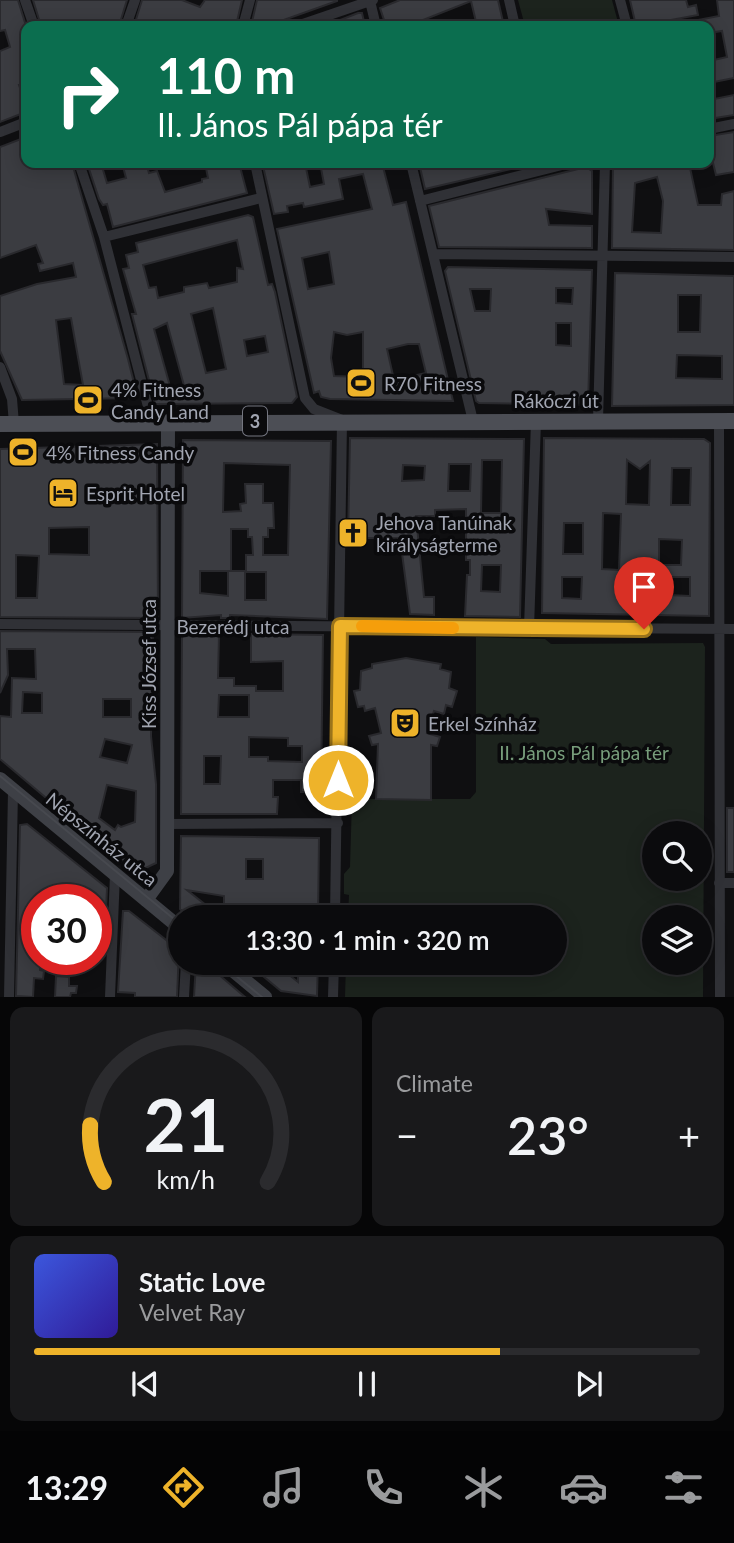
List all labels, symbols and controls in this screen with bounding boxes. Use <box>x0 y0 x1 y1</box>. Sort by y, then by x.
text: 110 m <box>157 46 295 104</box>
icon: right <box>42 49 133 140</box>
text: II. János Pál pápa tér <box>157 105 443 144</box>
sports icon: R70 Fitness <box>344 366 378 400</box>
place label: R70 Fitness <box>384 372 482 395</box>
place label: 4% Fitness Candy Land <box>111 378 209 423</box>
sports icon: 4% Fitness Candy Land <box>71 383 105 417</box>
street label: Rákóczi út <box>513 389 599 412</box>
road number: 3 <box>243 407 267 436</box>
sports icon: 4% Fitness Candy <box>6 435 40 469</box>
place label: 4% Fitness Candy <box>46 441 195 464</box>
hotel icon: Esprit Hotel <box>46 476 80 510</box>
place label: Esprit Hotel <box>86 482 185 505</box>
place label: Jehova Tanúinak királyságterme <box>376 511 512 556</box>
church icon: Jehova Tanúinak királyságterme <box>336 516 370 550</box>
pin <box>614 557 674 629</box>
icon: arrive <box>625 568 663 606</box>
street label: Kiss József utca <box>137 599 160 729</box>
street label: Bezerédj utca <box>176 615 290 638</box>
theatre icon: Erkel Színház <box>388 706 422 740</box>
place label: Erkel Színház <box>428 712 536 735</box>
park label: II. János Pál pápa tér <box>499 741 669 764</box>
position arrow <box>301 743 375 817</box>
street label: Népszínház utca <box>42 787 162 891</box>
map controls <box>642 821 712 975</box>
button: search <box>642 821 712 891</box>
speed limit sign: 30 <box>21 884 112 975</box>
button: layers <box>642 905 712 975</box>
text: 13:30 · 1 min · 320 m <box>245 924 490 956</box>
text: Climate <box>396 1069 473 1097</box>
text: 21 <box>144 1081 228 1169</box>
text: 23° <box>507 1104 589 1166</box>
text: − <box>396 1112 418 1158</box>
text: + <box>678 1112 700 1158</box>
text: km/h <box>157 1164 215 1194</box>
text: Static Love <box>139 1266 266 1298</box>
text: Velvet Ray <box>139 1298 245 1326</box>
icon: previous <box>126 1365 164 1403</box>
icon: pause <box>348 1365 386 1403</box>
icon: next <box>570 1365 608 1403</box>
icon: directions <box>159 1463 208 1512</box>
icon: music <box>259 1463 308 1512</box>
icon: phone <box>359 1463 408 1512</box>
icon: climate <box>459 1463 508 1512</box>
icon: car <box>559 1463 608 1512</box>
icon: filters <box>659 1463 708 1512</box>
text: 13:29 <box>26 1468 108 1507</box>

